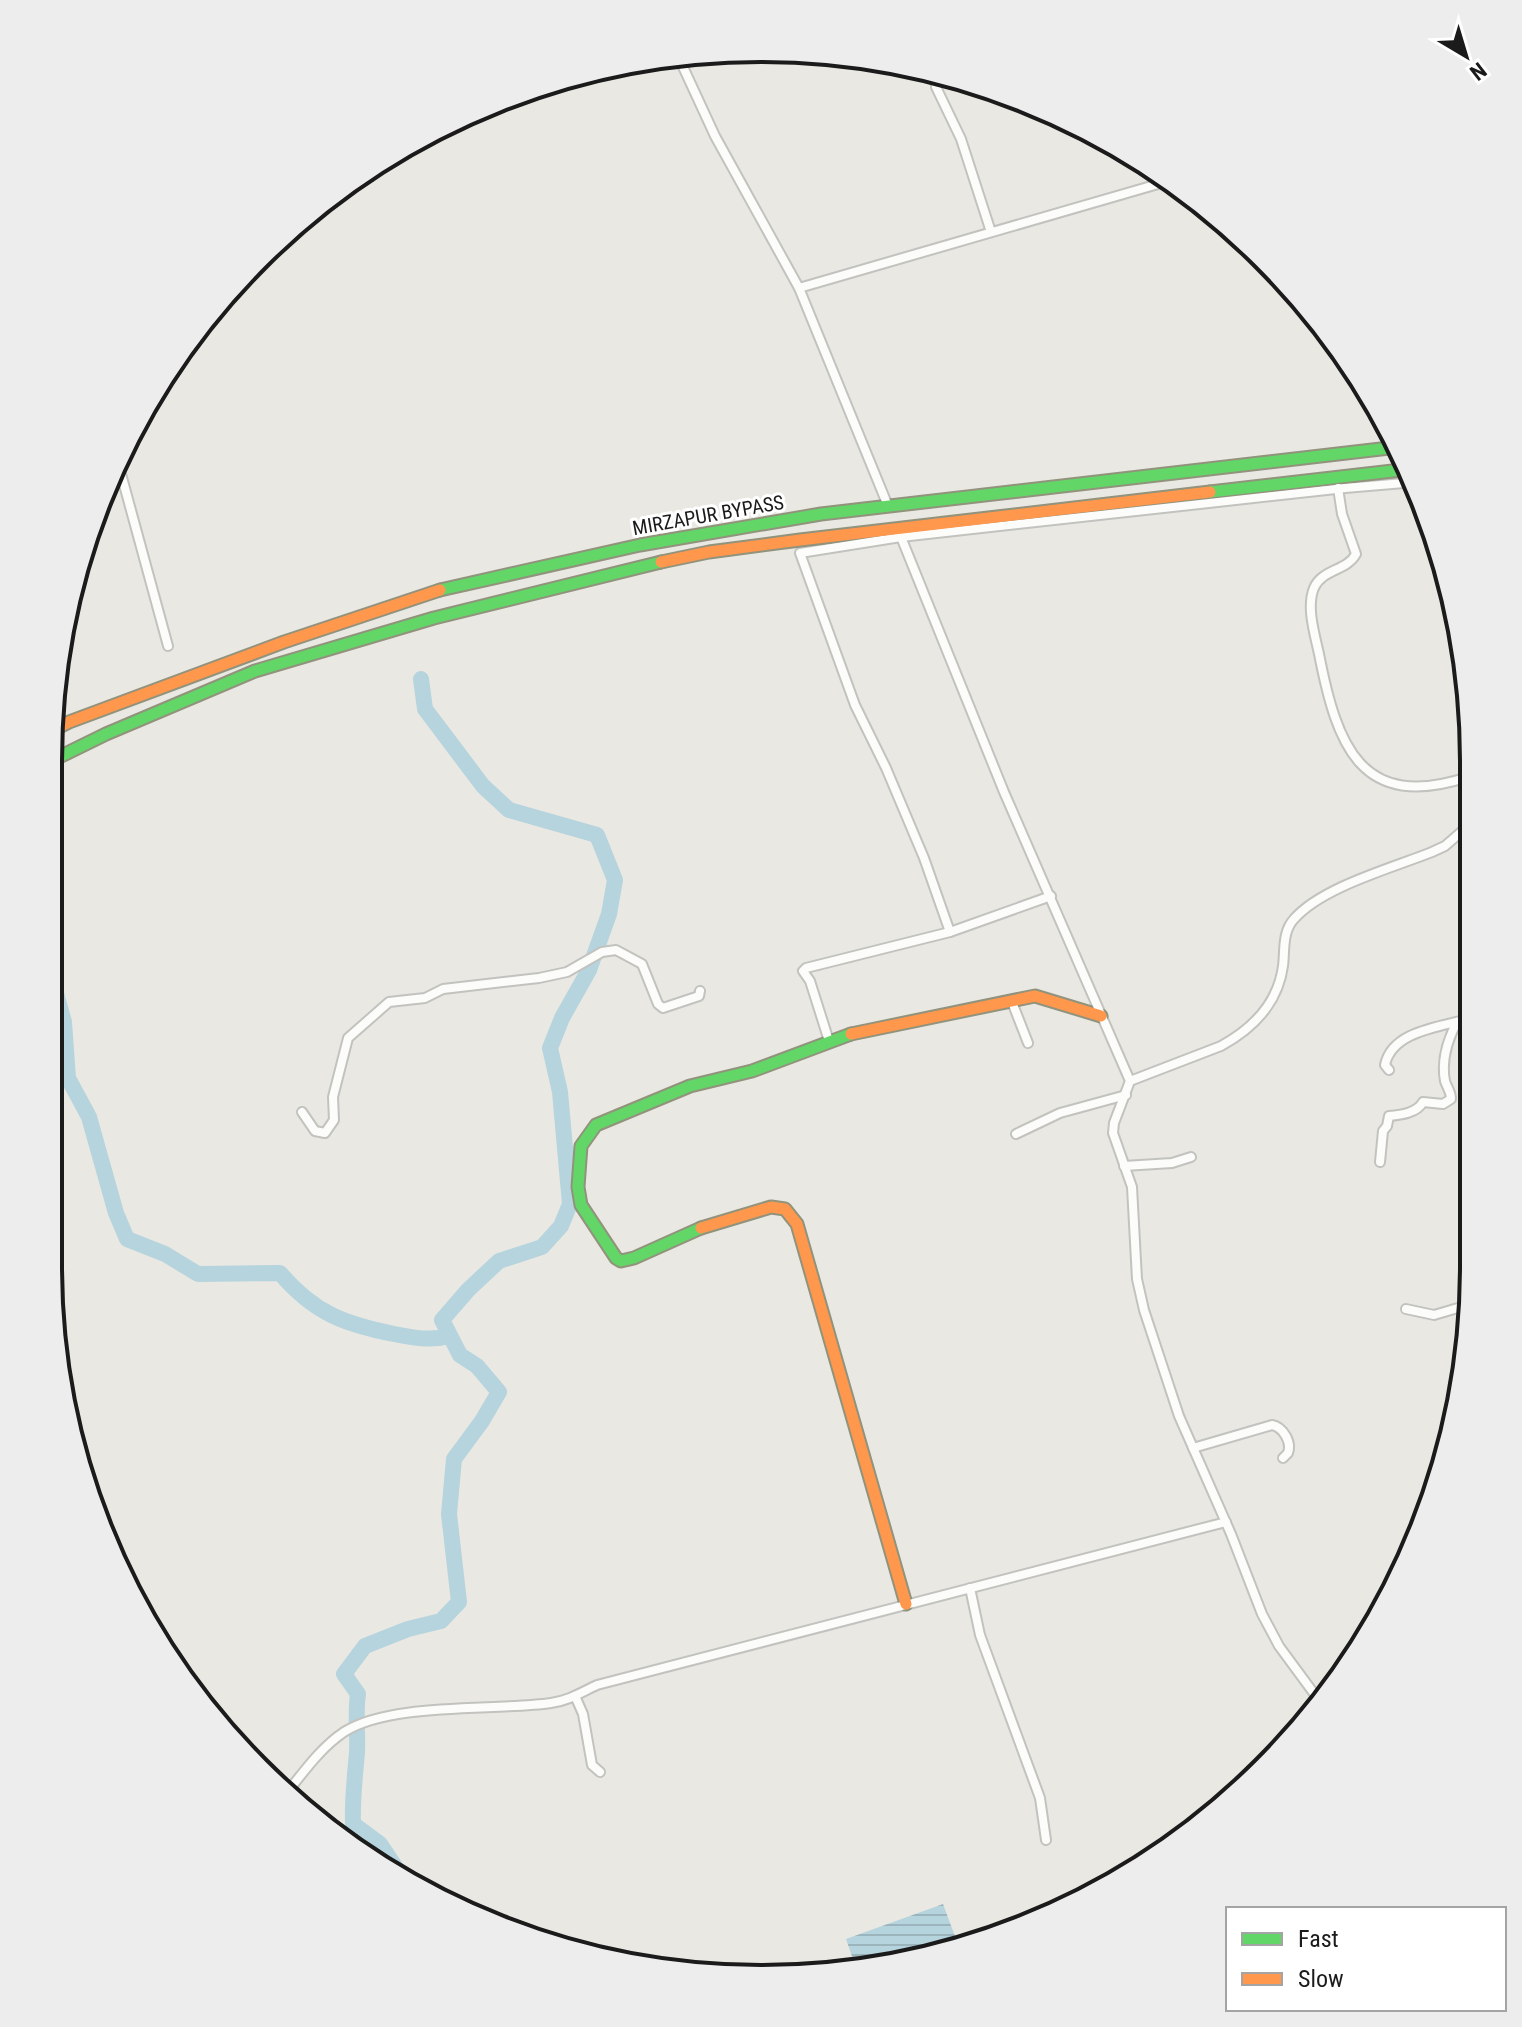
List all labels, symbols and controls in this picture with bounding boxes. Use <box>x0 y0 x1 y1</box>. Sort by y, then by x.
north arrow <box>1426 16 1506 96</box>
text: N <box>1465 57 1491 85</box>
street label: MIRZAPUR BYPASS <box>630 490 786 540</box>
legend <box>1226 1907 1506 2011</box>
text: Fast <box>1298 1925 1339 1953</box>
text: Slow <box>1298 1965 1344 1993</box>

